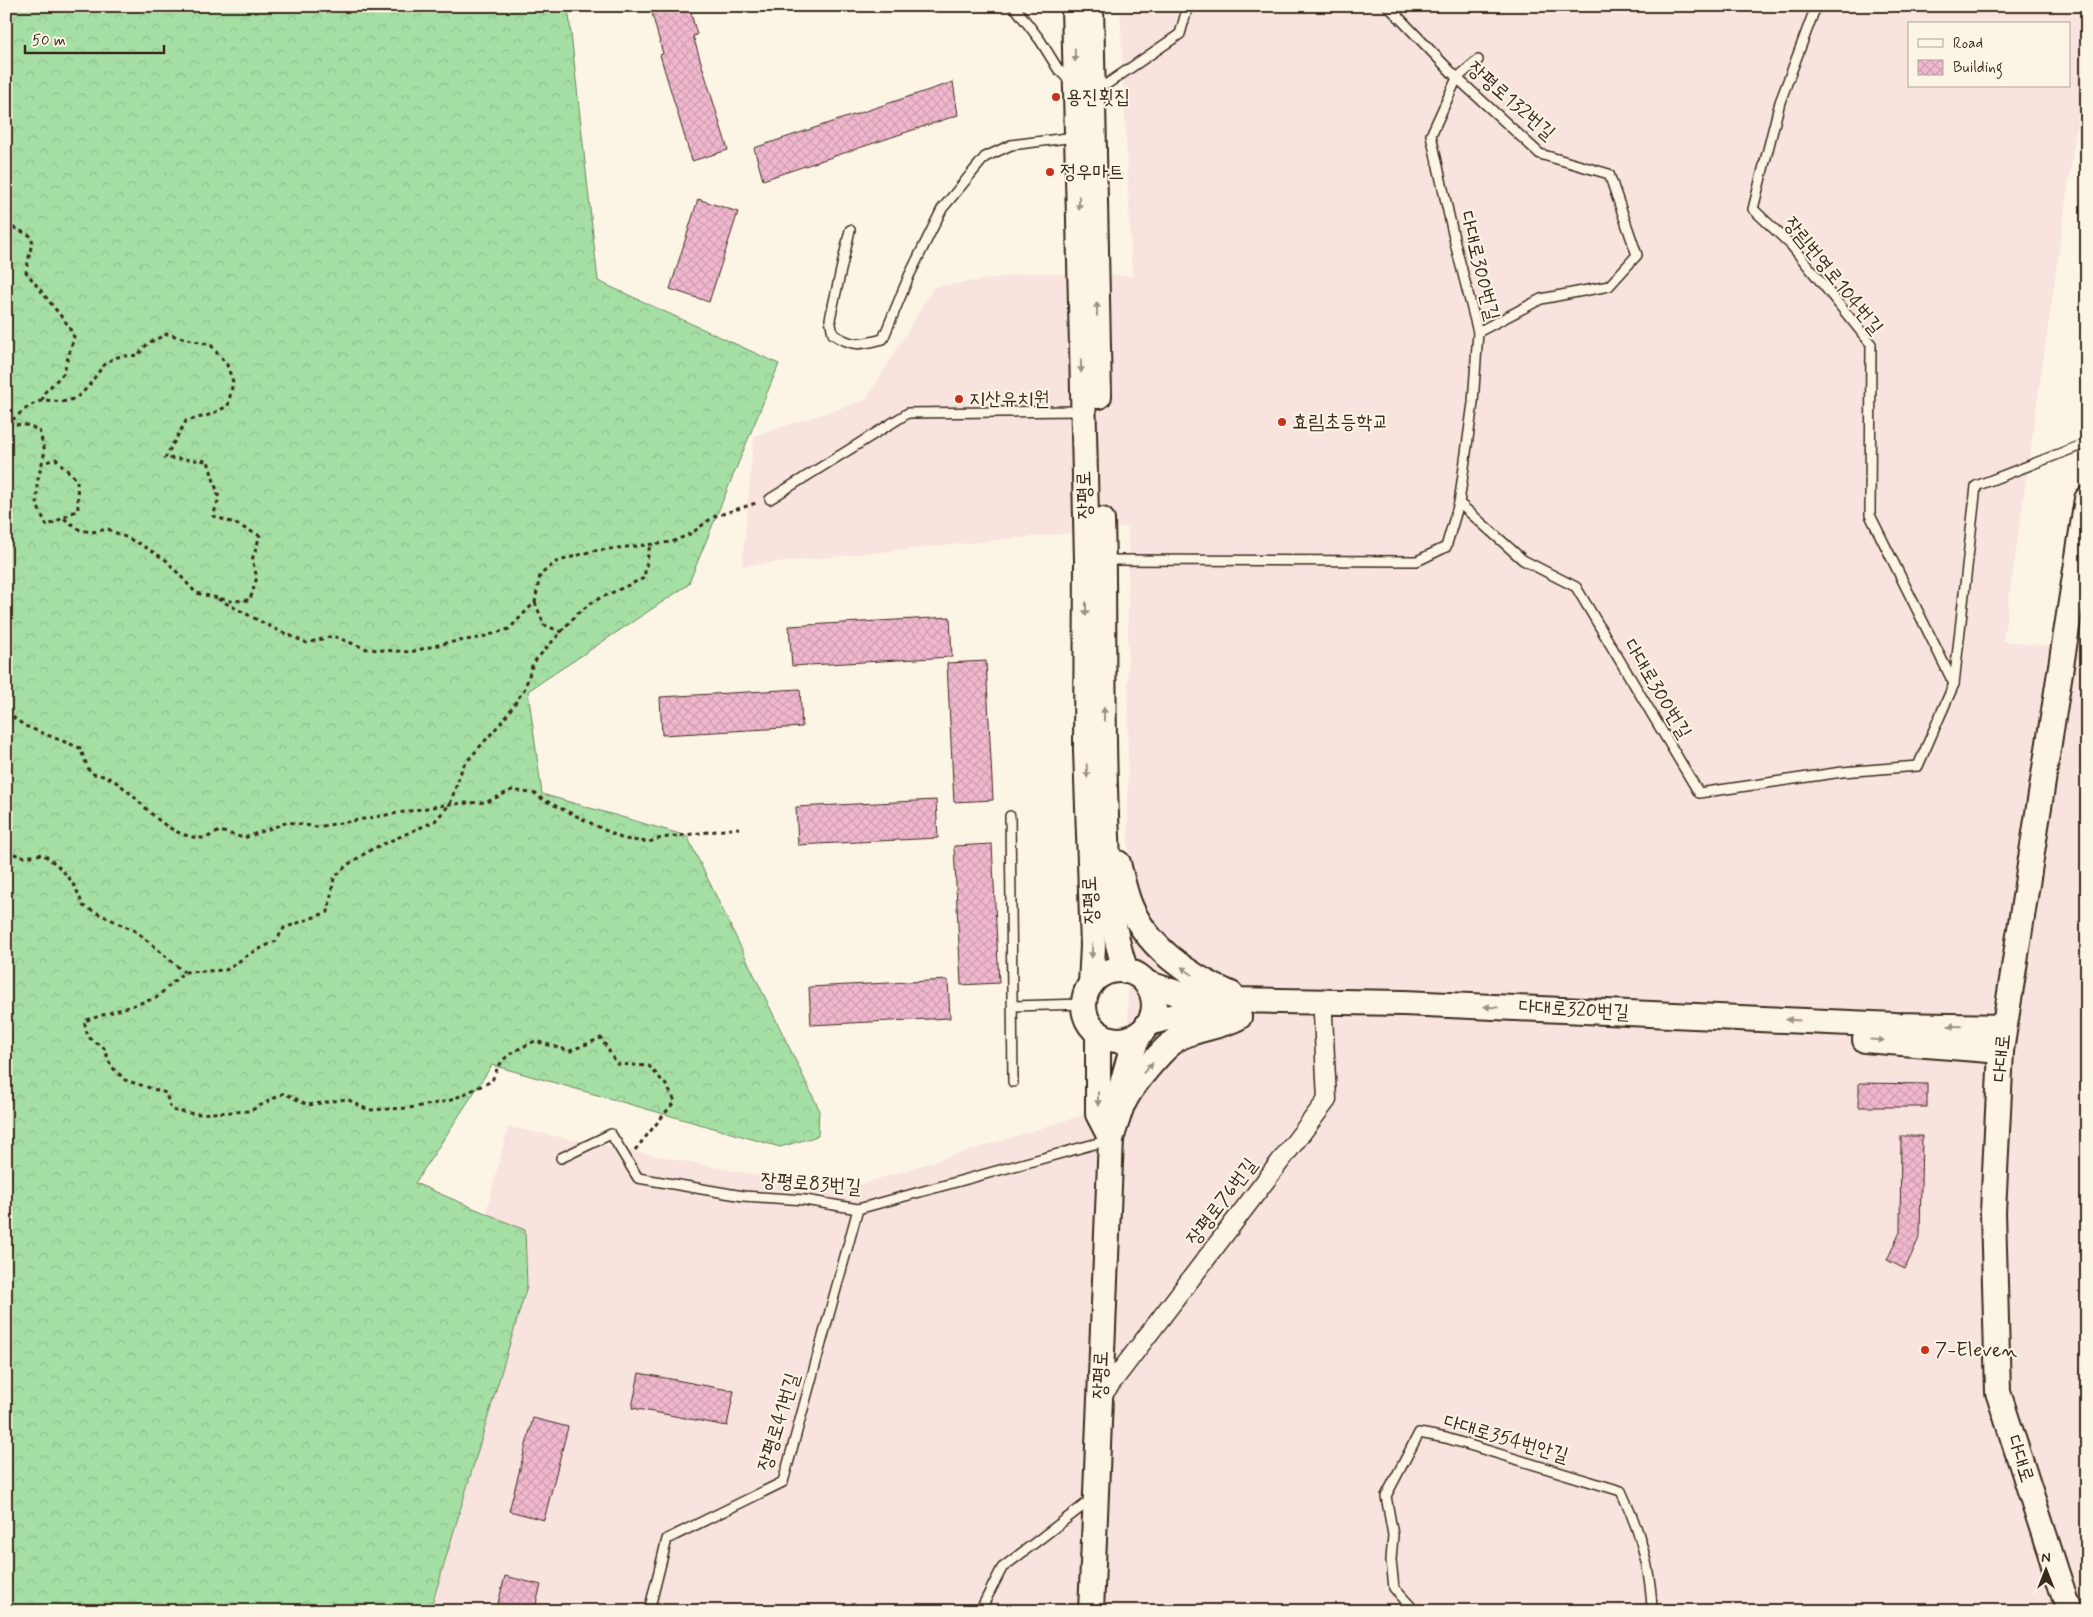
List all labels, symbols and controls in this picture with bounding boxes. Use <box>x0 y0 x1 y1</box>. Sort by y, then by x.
scale bar <box>25 22 164 54</box>
legend <box>1908 22 2070 88</box>
text: 50 m <box>32 31 66 51</box>
text: Road <box>1953 34 1983 54</box>
one-way arrow <box>1071 47 1079 63</box>
street label: 장평로132번길 <box>1461 55 1561 147</box>
text: Building <box>1953 58 2003 79</box>
place label: 용진횟집 <box>1066 84 1130 111</box>
marker: 용진횟집 <box>1050 91 1062 103</box>
place label: 정우마트 <box>1060 159 1124 186</box>
marker: 정우마트 <box>1044 166 1056 178</box>
one-way arrow <box>1075 196 1083 212</box>
street label: 다대로300번길 <box>1452 208 1506 324</box>
street label: 장림번영로104번길 <box>1777 211 1889 341</box>
one-way arrow <box>1093 300 1101 316</box>
one-way arrow <box>1078 358 1086 374</box>
place label: 지산유치원 <box>969 386 1049 413</box>
marker: 지산유치원 <box>953 393 965 405</box>
place label: 효림초등학교 <box>1292 409 1389 436</box>
marker: 효림초등학교 <box>1276 416 1288 428</box>
street label: 장평로 <box>1071 470 1099 520</box>
one-way arrow <box>1082 601 1090 617</box>
street label: 다대로300번길 <box>1617 634 1697 744</box>
one-way arrow <box>1100 706 1108 722</box>
one-way arrow <box>1083 763 1091 779</box>
street label: 장평로 <box>1076 875 1106 925</box>
one-way arrow <box>1088 943 1096 959</box>
one-way arrow <box>1180 966 1194 976</box>
street label: 다대로320번길 <box>1518 994 1630 1026</box>
one-way arrow <box>1483 1002 1499 1010</box>
one-way arrow <box>1785 1016 1801 1024</box>
one-way arrow <box>1947 1022 1963 1030</box>
street label: 다대로 <box>1986 1033 2018 1083</box>
one-way arrow <box>1869 1037 1885 1045</box>
one-way arrow <box>1142 1062 1154 1074</box>
one-way arrow <box>1094 1091 1102 1107</box>
street label: 장평로76번길 <box>1180 1153 1264 1251</box>
street label: 장평로83번길 <box>760 1167 862 1201</box>
place label: 7-Eleven <box>1935 1337 2018 1364</box>
marker: 7-Eleven <box>1919 1344 1931 1356</box>
street label: 장평로 <box>1087 1350 1115 1400</box>
street label: 장평로41번길 <box>751 1370 807 1474</box>
street label: 다대로354번안길 <box>1440 1408 1572 1470</box>
street label: 다대로 <box>2000 1432 2040 1486</box>
north arrow <box>2020 1544 2070 1594</box>
text: N <box>2041 1549 2051 1567</box>

